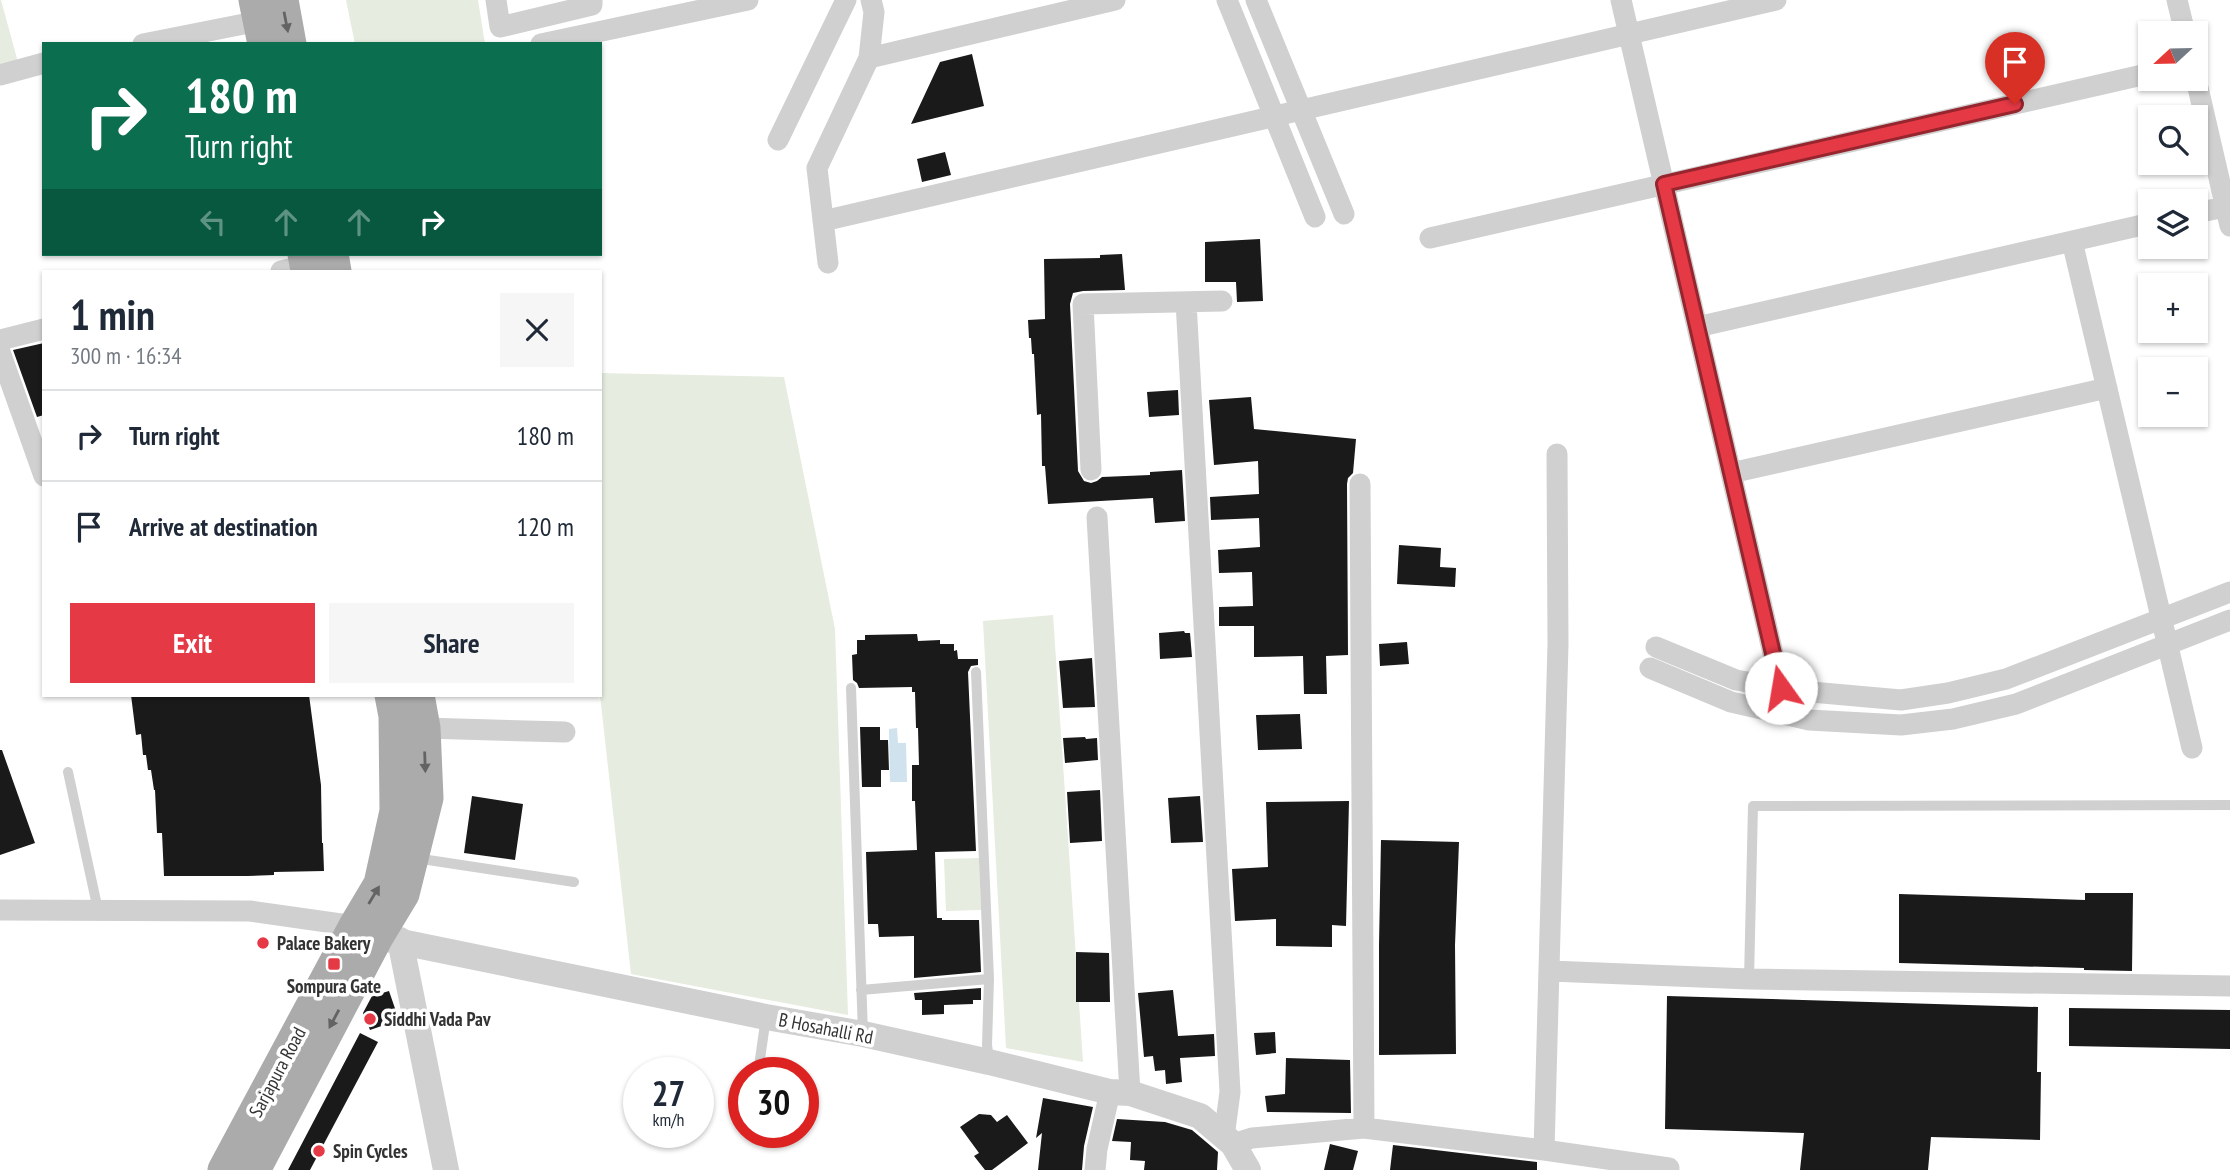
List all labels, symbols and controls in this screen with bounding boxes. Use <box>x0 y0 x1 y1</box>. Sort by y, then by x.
one-way arrow <box>281 11 292 33</box>
north arrow <box>2138 21 2208 91</box>
map controls <box>2138 21 2208 427</box>
pin <box>1985 32 2045 104</box>
icon: arrive <box>1996 43 2034 81</box>
text: 180 m <box>185 63 298 127</box>
icon: right <box>70 70 161 161</box>
button: search <box>2138 105 2208 175</box>
text: Turn right <box>185 125 293 167</box>
button: layers <box>2138 189 2208 259</box>
icon: left <box>194 203 232 241</box>
icon: ahead <box>267 203 305 241</box>
icon: ahead <box>340 203 378 241</box>
icon: right <box>413 203 451 241</box>
button: + <box>2138 273 2208 343</box>
text: 1 min <box>70 287 155 342</box>
button: close <box>500 293 574 367</box>
text: 300 m · 16:34 <box>70 341 182 370</box>
button: − <box>2138 357 2208 427</box>
icon: right <box>70 417 108 455</box>
text: Turn right <box>129 419 220 452</box>
text: 180 m <box>516 419 574 452</box>
icon: arrive <box>70 508 108 546</box>
text: Arrive at destination <box>129 510 318 543</box>
text: 120 m <box>516 510 574 543</box>
button: Exit <box>70 603 315 683</box>
button: Share <box>329 603 574 683</box>
position arrow <box>1744 651 1818 725</box>
one-way arrow <box>420 752 431 774</box>
one-way arrow <box>367 885 380 904</box>
place label: Palace Bakery <box>277 931 371 955</box>
marker: Palace Bakery <box>255 935 271 951</box>
marker: Sompura Gate <box>326 956 342 972</box>
place label: Sompura Gate <box>287 974 381 998</box>
place label: Siddhi Vada Pav <box>384 1007 491 1031</box>
street label: B Hosahalli Rd <box>777 1007 875 1049</box>
one-way arrow <box>328 1009 340 1029</box>
marker: Siddhi Vada Pav <box>362 1011 378 1027</box>
street label: Sarjapura Road <box>243 1023 311 1121</box>
speed limit sign: 30 <box>728 1057 819 1148</box>
text: 27 <box>652 1070 685 1116</box>
text: km/h <box>653 1108 684 1131</box>
place label: Spin Cycles <box>333 1139 408 1163</box>
marker: Spin Cycles <box>311 1143 327 1159</box>

